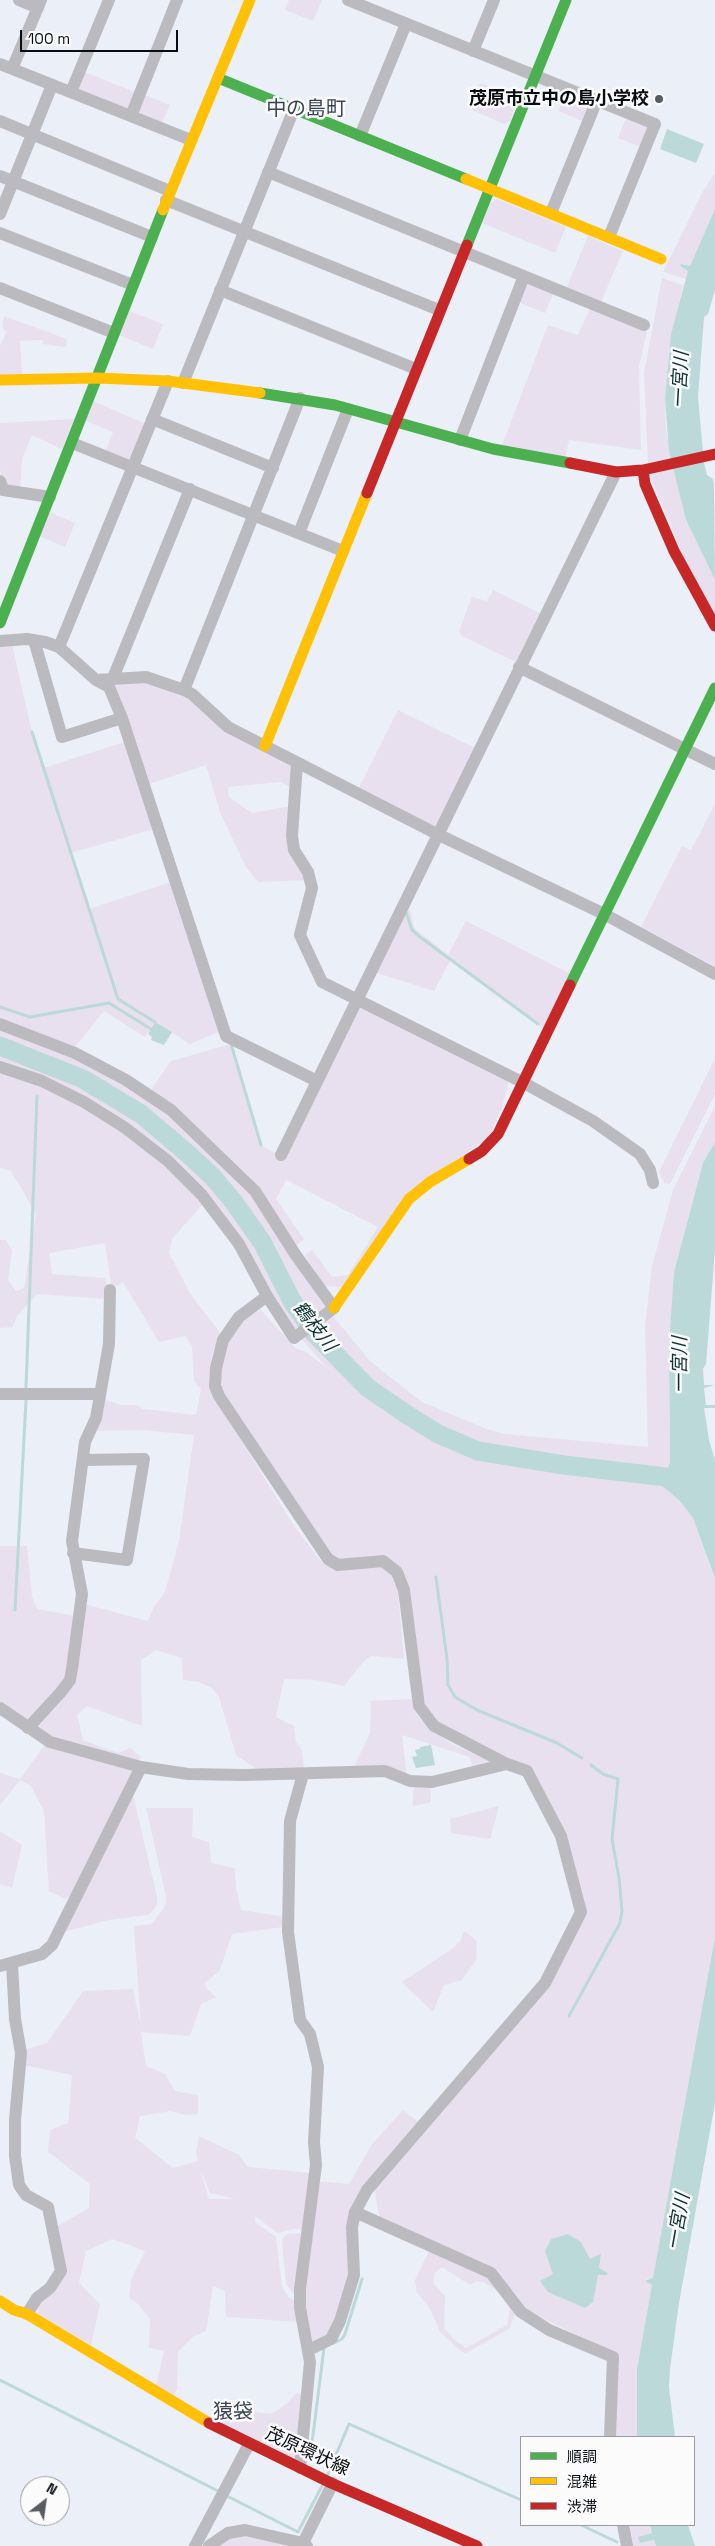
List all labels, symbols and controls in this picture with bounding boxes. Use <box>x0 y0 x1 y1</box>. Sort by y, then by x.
scale bar <box>22 20 180 52</box>
text: 100 m <box>28 29 70 48</box>
place label: 茂原市立中の島小学校 <box>469 88 649 110</box>
marker: 茂原市立中の島小学校 <box>653 93 665 105</box>
district label: 中の島町 <box>266 98 346 122</box>
water label: 一宮川 <box>668 351 694 409</box>
water label: 鶴枝川 <box>287 1298 341 1356</box>
water label: 一宮川 <box>670 1337 692 1393</box>
water label: 一宮川 <box>663 2192 695 2252</box>
district label: 猿袋 <box>213 2401 253 2425</box>
street label: 茂原環状線 <box>262 2423 352 2481</box>
legend <box>520 2436 695 2526</box>
text: 順調 <box>567 2447 597 2466</box>
text: 混雑 <box>567 2472 597 2491</box>
north arrow <box>20 2476 70 2526</box>
text: N <box>43 2479 61 2499</box>
text: 渋滞 <box>567 2497 597 2516</box>

